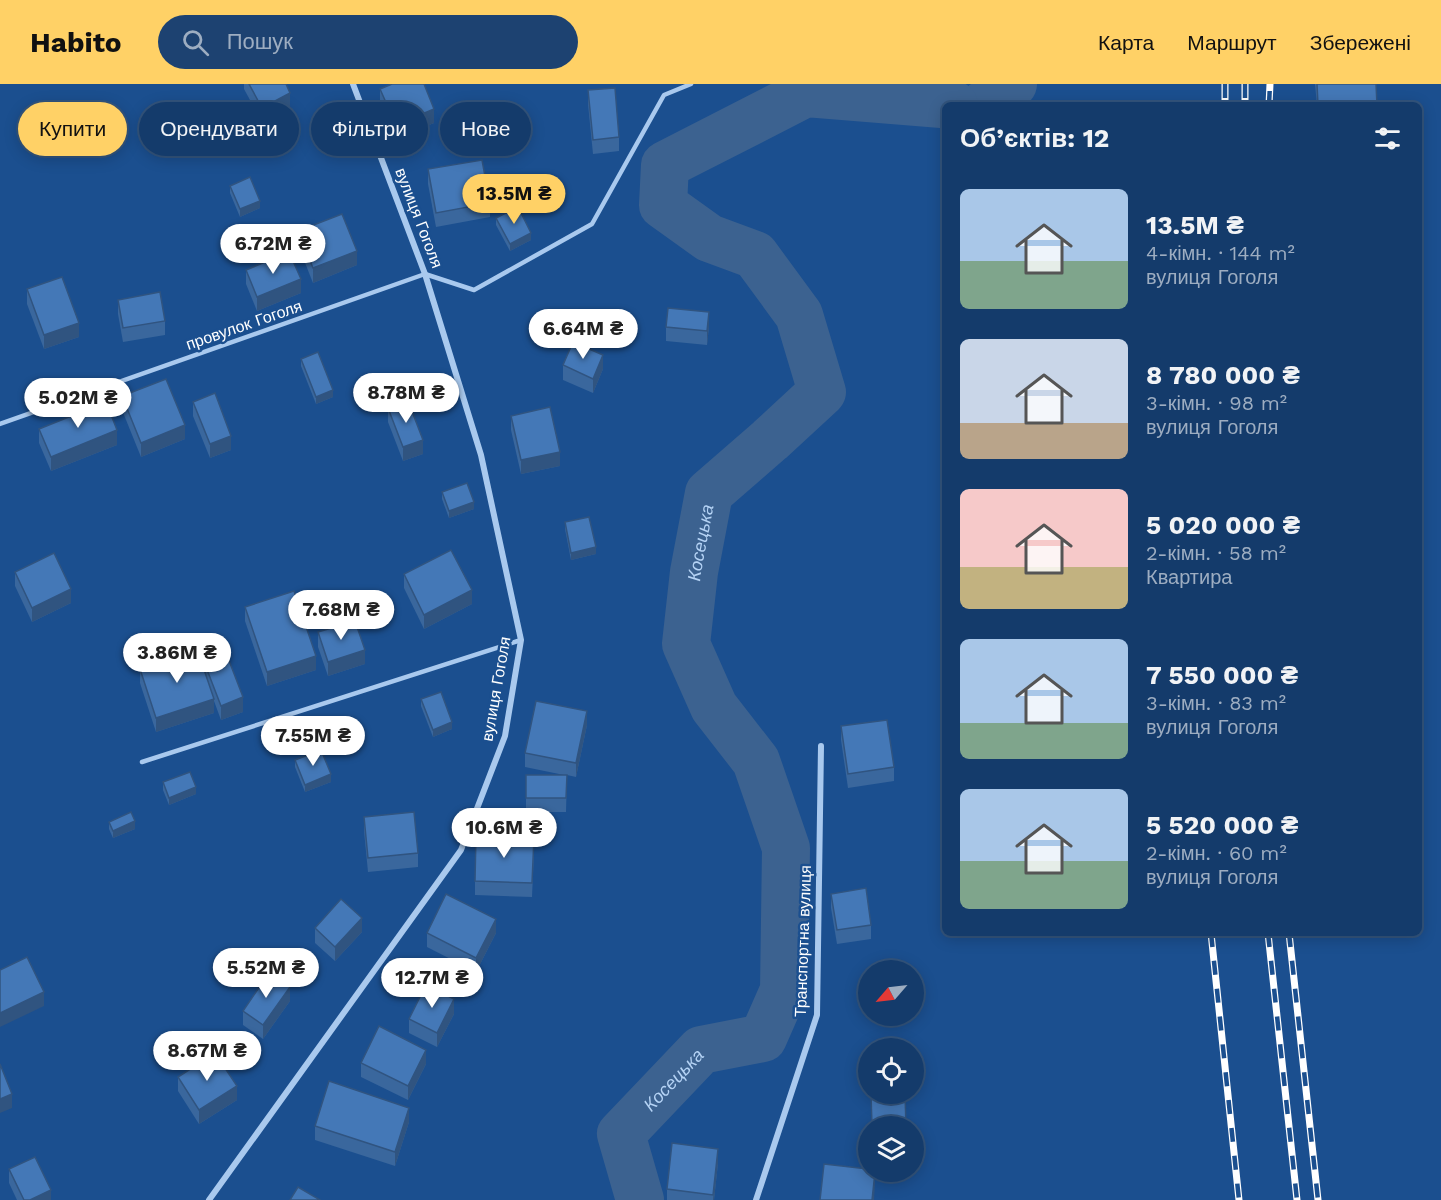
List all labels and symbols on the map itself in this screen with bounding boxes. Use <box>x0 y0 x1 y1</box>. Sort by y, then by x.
street label: вулиця Гоголя <box>391 165 447 271</box>
pin: 13.5M ₴ <box>459 174 569 225</box>
pin: 6.72M ₴ <box>218 224 328 275</box>
street label: провулок Гоголя <box>183 296 305 354</box>
pin: 6.64M ₴ <box>528 309 638 360</box>
pin: 8.78M ₴ <box>351 373 461 424</box>
pin: 5.02M ₴ <box>23 378 133 429</box>
water label: Косецька <box>683 502 717 582</box>
pin: 7.68M ₴ <box>286 590 396 641</box>
pin: 3.86M ₴ <box>122 633 232 684</box>
street label: вулиця Гоголя <box>477 635 515 743</box>
pin: 7.55M ₴ <box>258 716 368 767</box>
pin: 10.6M ₴ <box>449 808 559 859</box>
street label: Транспортна вулиця <box>791 865 815 1017</box>
pin: 5.52M ₴ <box>211 948 321 999</box>
pin: 12.7M ₴ <box>377 958 487 1009</box>
north arrow <box>858 960 924 1026</box>
pin: 8.67M ₴ <box>152 1031 262 1082</box>
water label: Косецька <box>638 1044 707 1115</box>

